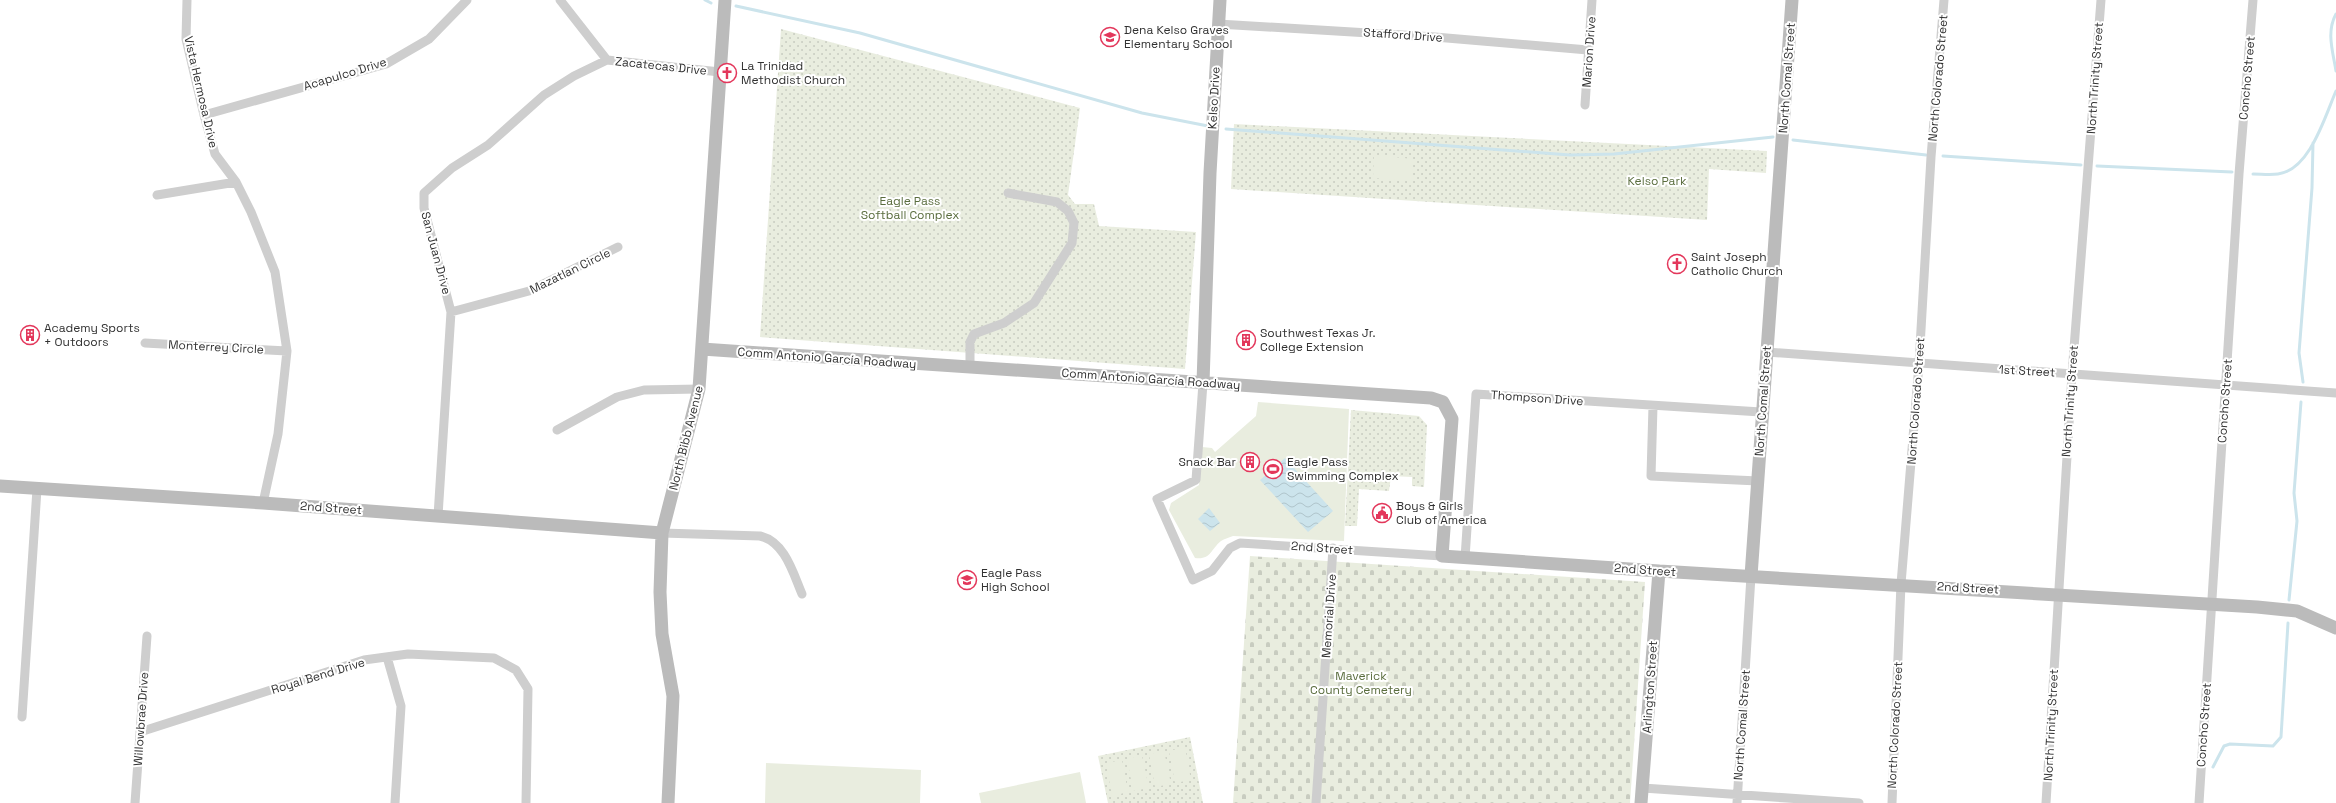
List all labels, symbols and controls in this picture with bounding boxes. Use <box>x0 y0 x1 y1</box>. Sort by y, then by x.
street label: North Colorado Street <box>1924 14 1952 142</box>
street label: Marion Drive <box>1579 16 1599 88</box>
place label: Dena Kelso Graves Elementary School <box>1124 22 1232 52</box>
street label: North Comal Street <box>1775 22 1799 134</box>
street label: North Trinity Street <box>2083 22 2107 134</box>
street label: Stafford Drive <box>1363 24 1443 46</box>
school or university icon: Dena Kelso Graves Elementary School <box>1099 26 1121 48</box>
street label: Vista Hermosa Drive <box>180 35 222 149</box>
street label: Concho Street <box>2235 35 2259 121</box>
street label: Zacatecas Drive <box>614 53 708 79</box>
street label: Acapulco Drive <box>302 54 388 94</box>
place label: La Trinidad Methodist Church <box>741 58 845 88</box>
church icon: La Trinidad Methodist Church <box>716 62 738 84</box>
street label: Kelso Drive <box>1204 66 1224 130</box>
park label: Kelso Park <box>1628 173 1687 189</box>
park label: Eagle Pass Softball Complex <box>861 193 959 223</box>
street label: San Juan Drive <box>417 210 455 296</box>
street label: Mazatlan Circle <box>527 245 613 297</box>
place label: Saint Joseph Catholic Church <box>1691 249 1783 279</box>
church icon: Saint Joseph Catholic Church <box>1666 253 1688 275</box>
place label: Academy Sports + Outdoors <box>44 320 140 350</box>
building icon: Academy Sports + Outdoors <box>19 324 41 346</box>
place label: Southwest Texas Jr. College Extension <box>1260 325 1375 355</box>
building icon: Southwest Texas Jr. College Extension <box>1235 329 1257 351</box>
street label: Monterrey Circle <box>168 337 264 357</box>
street label: North Colorado Street <box>1904 337 1928 465</box>
street label: Comm Antonio García Roadway <box>737 344 917 372</box>
street label: North Comal Street <box>1751 345 1775 457</box>
street label: North Trinity Street <box>2058 345 2082 457</box>
street label: Concho Street <box>2214 358 2236 444</box>
street label: 1st Street <box>1998 362 2056 380</box>
street label: Comm Antonio García Roadway <box>1061 365 1241 393</box>
street label: North Bibb Avenue <box>665 384 707 492</box>
street label: Thompson Drive <box>1490 387 1584 409</box>
building icon: Snack Bar <box>1239 451 1261 473</box>
place label: Snack Bar <box>1178 454 1236 470</box>
place label: Eagle Pass Swimming Complex <box>1287 454 1399 484</box>
sports icon: Eagle Pass Swimming Complex <box>1262 458 1284 480</box>
street label: 2nd Street <box>299 498 363 518</box>
place label: Boys & Girls Club of America <box>1396 498 1487 528</box>
public building icon: Boys & Girls Club of America <box>1371 502 1393 524</box>
street label: 2nd Street <box>1290 538 1354 558</box>
street label: 2nd Street <box>1613 560 1677 580</box>
place label: Eagle Pass High School <box>981 565 1050 595</box>
school or university icon: Eagle Pass High School <box>956 569 978 591</box>
street label: Memorial Drive <box>1318 573 1340 659</box>
street label: 2nd Street <box>1937 578 1999 598</box>
street label: Arlington Street <box>1639 640 1661 734</box>
street label: Royal Bend Drive <box>269 654 367 698</box>
street label: North Colorado Street <box>1884 661 1906 789</box>
park label: Maverick County Cemetery <box>1310 668 1412 698</box>
street label: North Comal Street <box>1730 669 1754 781</box>
street label: North Trinity Street <box>2040 669 2062 781</box>
street label: Willowbrae Drive <box>130 672 152 766</box>
street label: Concho Street <box>2193 682 2215 768</box>

